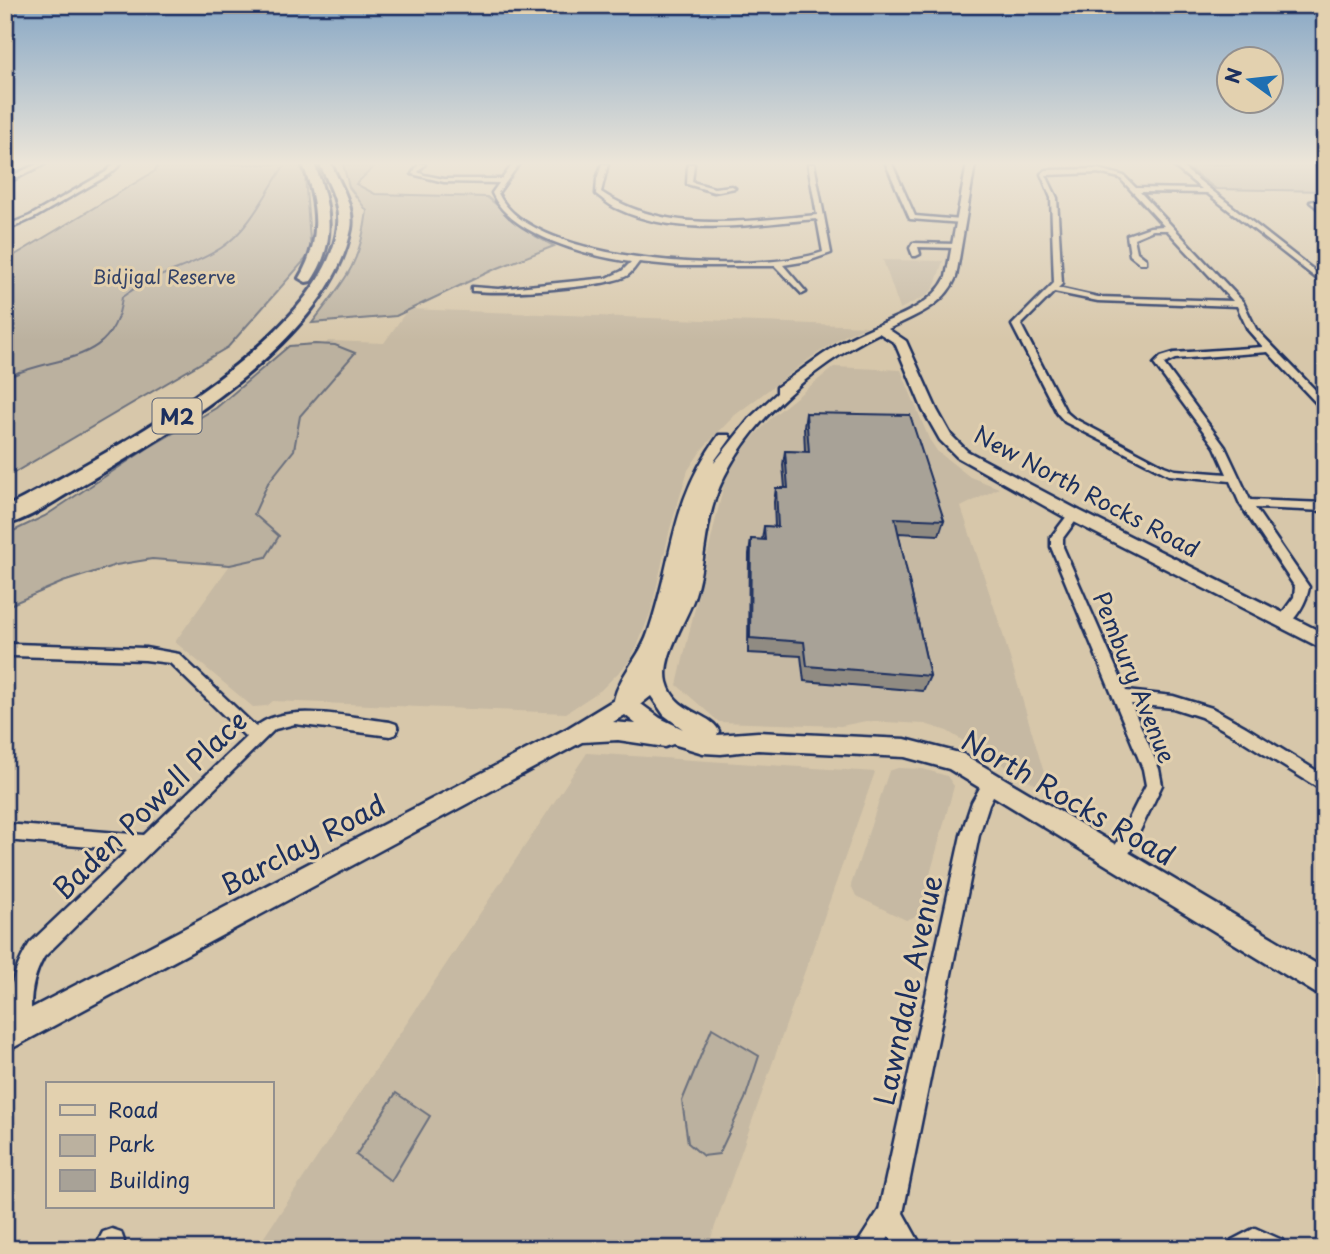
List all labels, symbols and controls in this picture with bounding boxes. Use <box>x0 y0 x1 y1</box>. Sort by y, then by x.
north arrow <box>1214 46 1284 116</box>
text: N <box>1217 64 1248 86</box>
park label: Bidjigal Reserve <box>92 262 236 290</box>
road number: M2 <box>152 398 202 434</box>
street label: New North Rocks Road <box>968 416 1206 566</box>
street label: Pembury Avenue <box>1085 586 1185 768</box>
street label: Baden Powell Place <box>42 700 256 908</box>
street label: North Rocks Road <box>954 718 1184 876</box>
street label: Barclay Road <box>211 782 393 906</box>
street label: Lawndale Avenue <box>862 871 952 1109</box>
legend <box>46 1082 273 1208</box>
text: Road <box>108 1093 159 1125</box>
text: Park <box>108 1127 155 1159</box>
text: Building <box>108 1163 190 1195</box>

